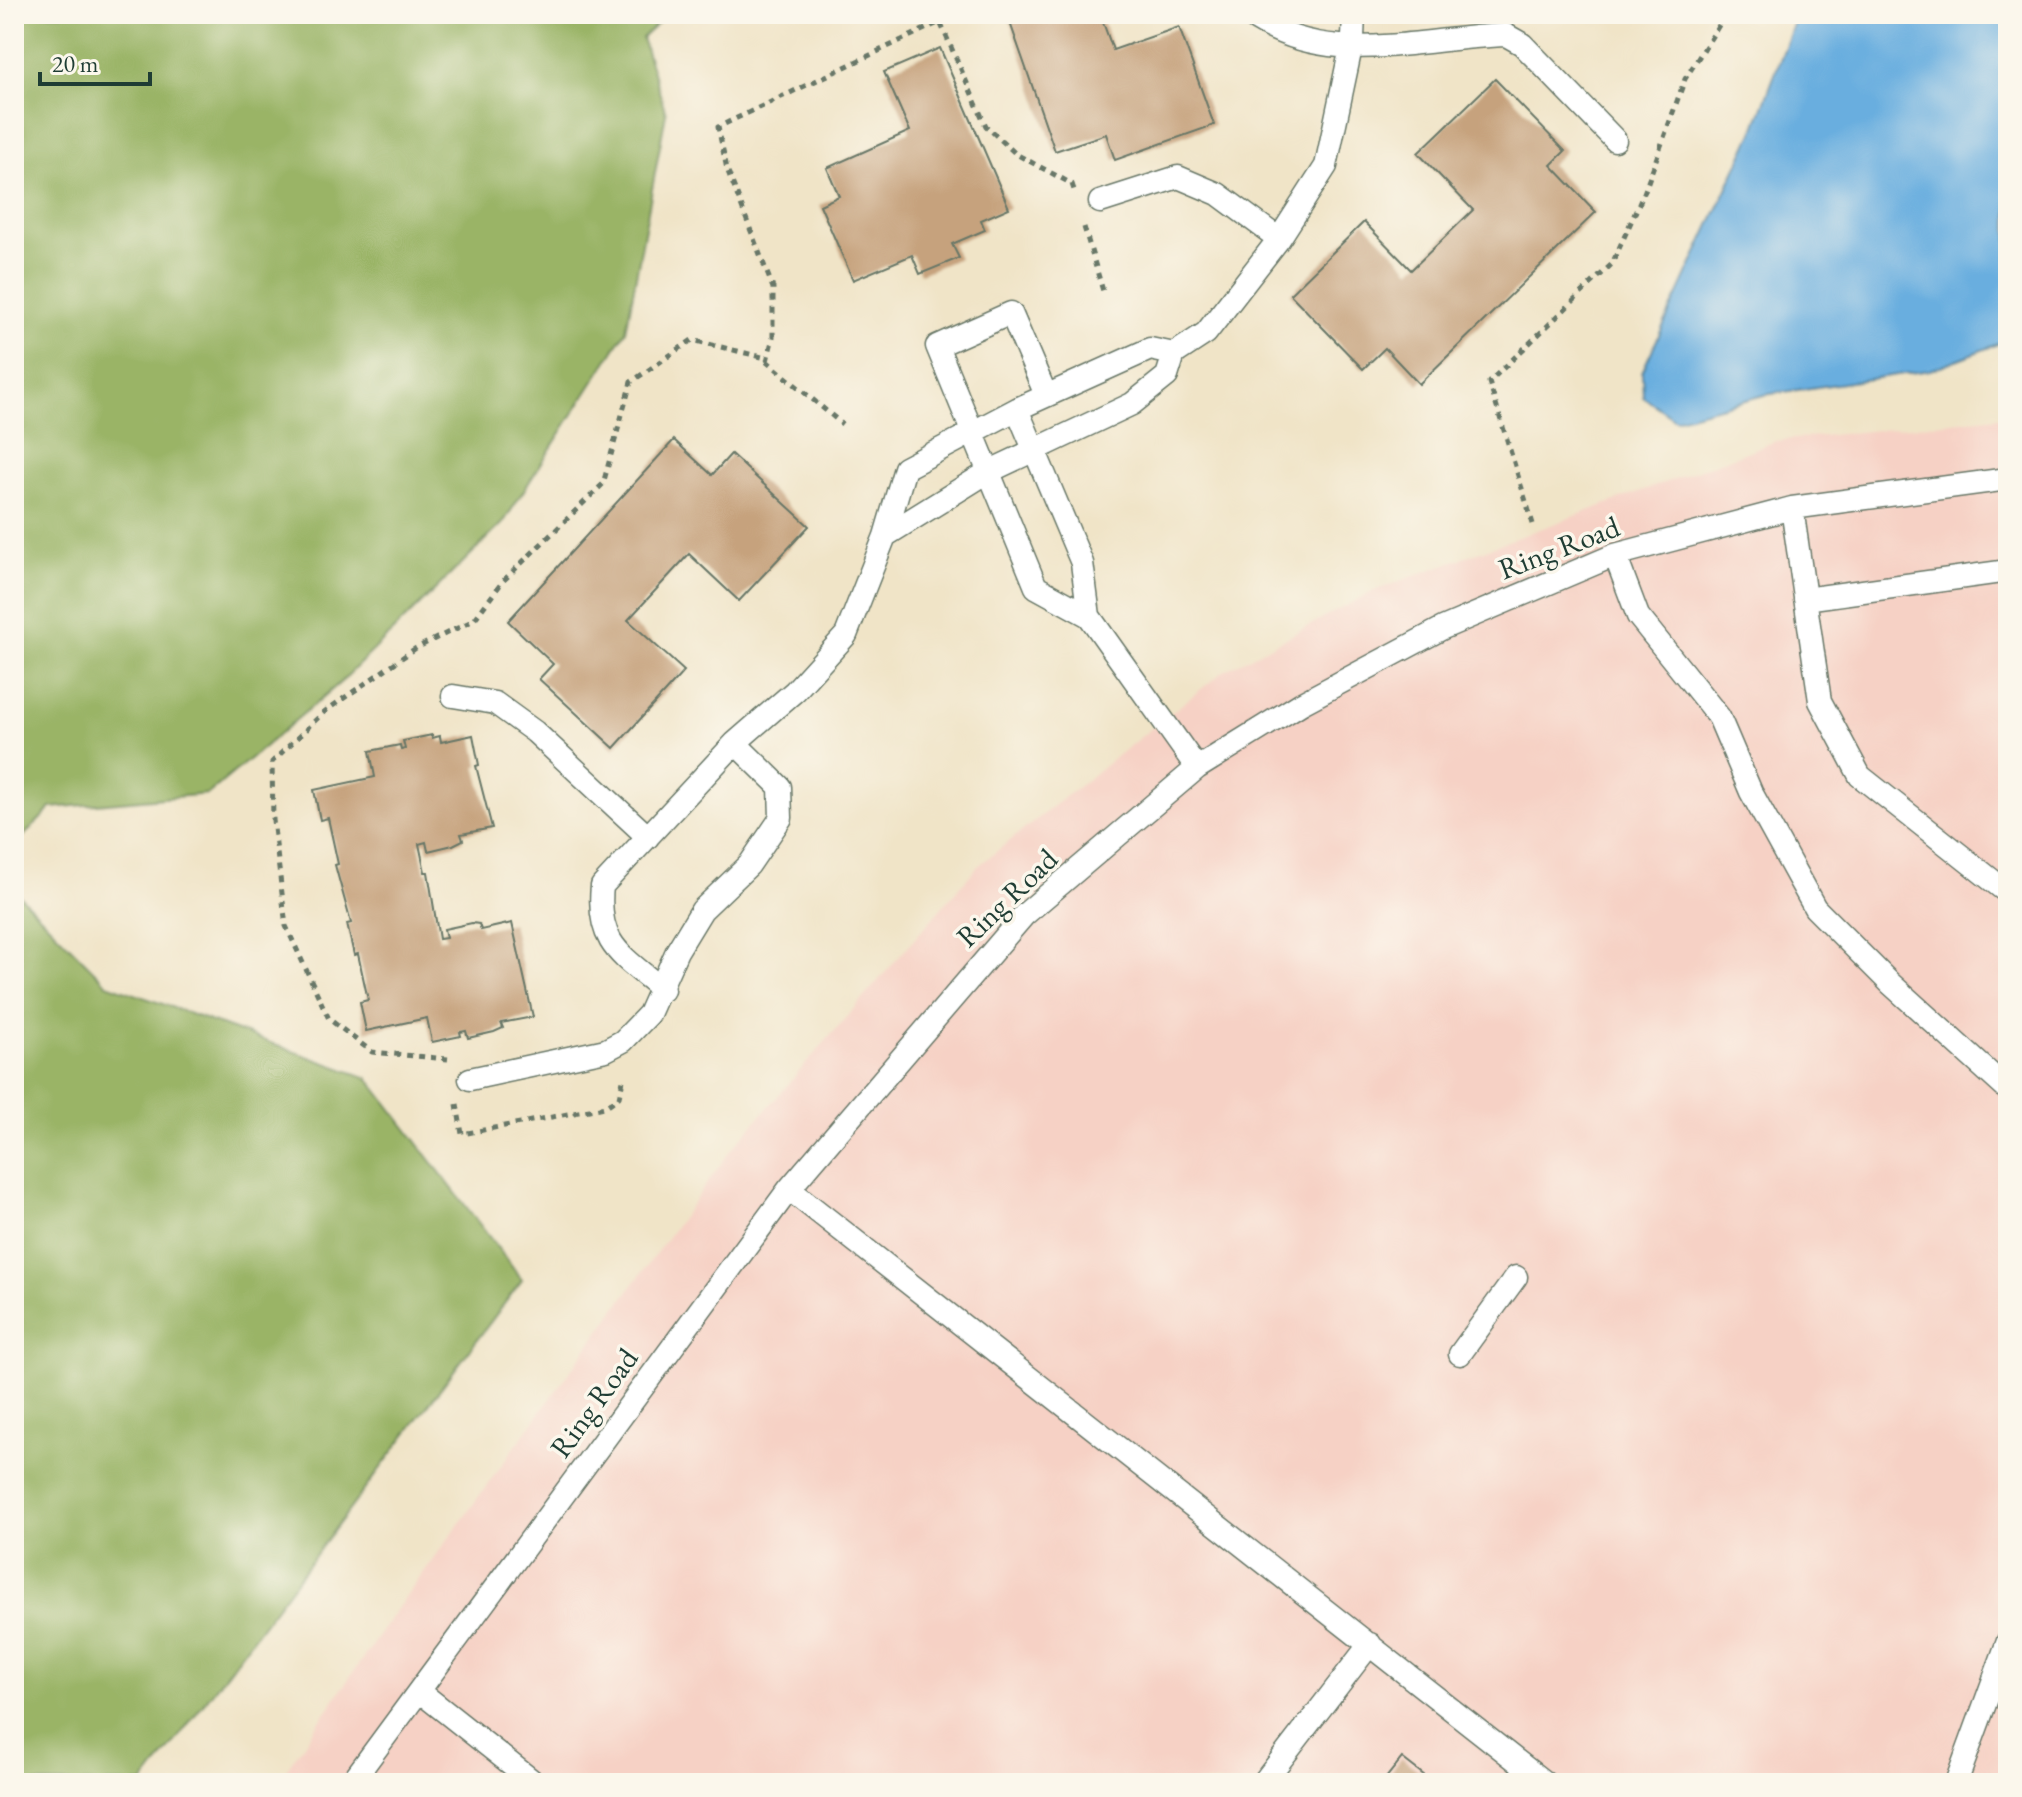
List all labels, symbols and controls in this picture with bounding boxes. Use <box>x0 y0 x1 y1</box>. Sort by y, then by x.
scale bar <box>40 36 150 86</box>
text: 20 m <box>52 48 99 79</box>
street label: Ring Road <box>1493 506 1626 588</box>
street label: Ring Road <box>948 839 1066 956</box>
street label: Ring Road <box>541 1339 647 1465</box>

